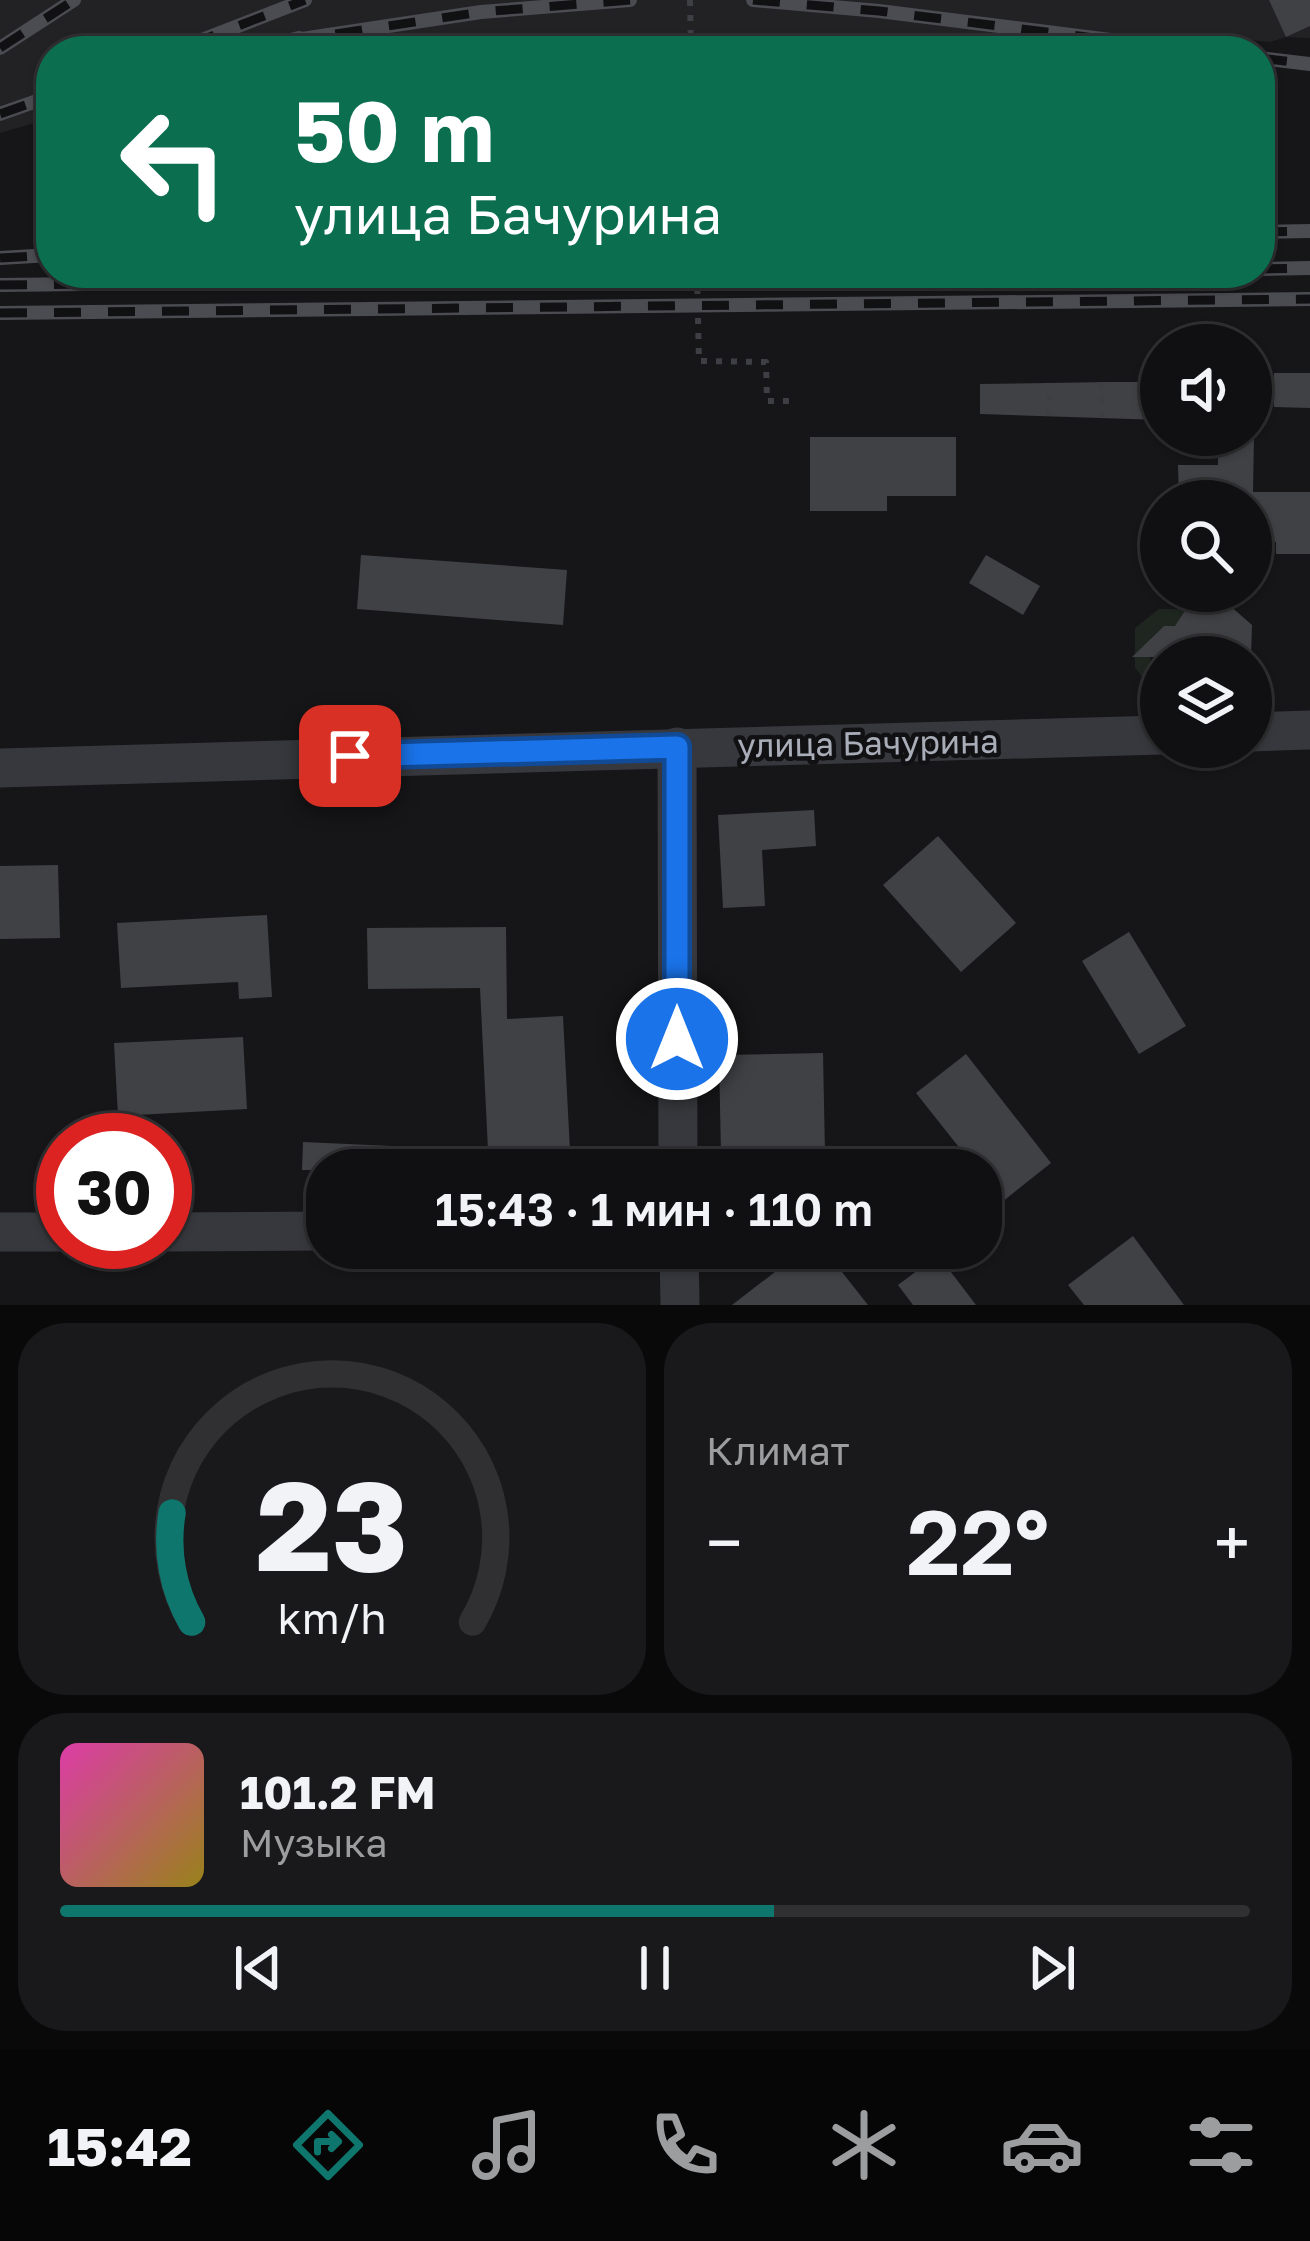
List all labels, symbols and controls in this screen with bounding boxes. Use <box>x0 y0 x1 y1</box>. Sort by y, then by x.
text: 50 m <box>294 80 494 180</box>
icon: left <box>96 84 252 240</box>
text: улица Бачурина <box>294 181 722 246</box>
map controls <box>1140 324 1272 768</box>
button: sound <box>1140 324 1272 456</box>
button: search <box>1140 480 1272 612</box>
button: layers <box>1140 636 1272 768</box>
pin <box>299 705 401 807</box>
street label: улица Бачурина <box>737 721 999 764</box>
icon: arrive <box>317 723 383 789</box>
position arrow <box>614 976 740 1102</box>
speed limit sign: 30 <box>36 1113 192 1269</box>
text: 15:43 · 1 мин · 110 m <box>435 1182 873 1236</box>
text: Климат <box>706 1427 850 1474</box>
text: 23 <box>256 1449 408 1598</box>
text: 22° <box>907 1487 1049 1595</box>
text: − <box>706 1502 742 1582</box>
text: + <box>1214 1502 1250 1582</box>
text: km/h <box>277 1592 387 1643</box>
text: 101.2 FM <box>240 1765 436 1819</box>
text: Музыка <box>240 1819 388 1866</box>
icon: previous <box>225 1935 291 2001</box>
icon: pause <box>622 1935 688 2001</box>
icon: next <box>1019 1935 1085 2001</box>
icon: directions <box>286 2103 370 2187</box>
icon: music <box>465 2103 549 2187</box>
icon: phone <box>643 2103 727 2187</box>
icon: climate <box>822 2103 906 2187</box>
icon: car <box>1000 2103 1084 2187</box>
icon: filters <box>1179 2103 1263 2187</box>
text: 15:42 <box>47 2113 192 2178</box>

